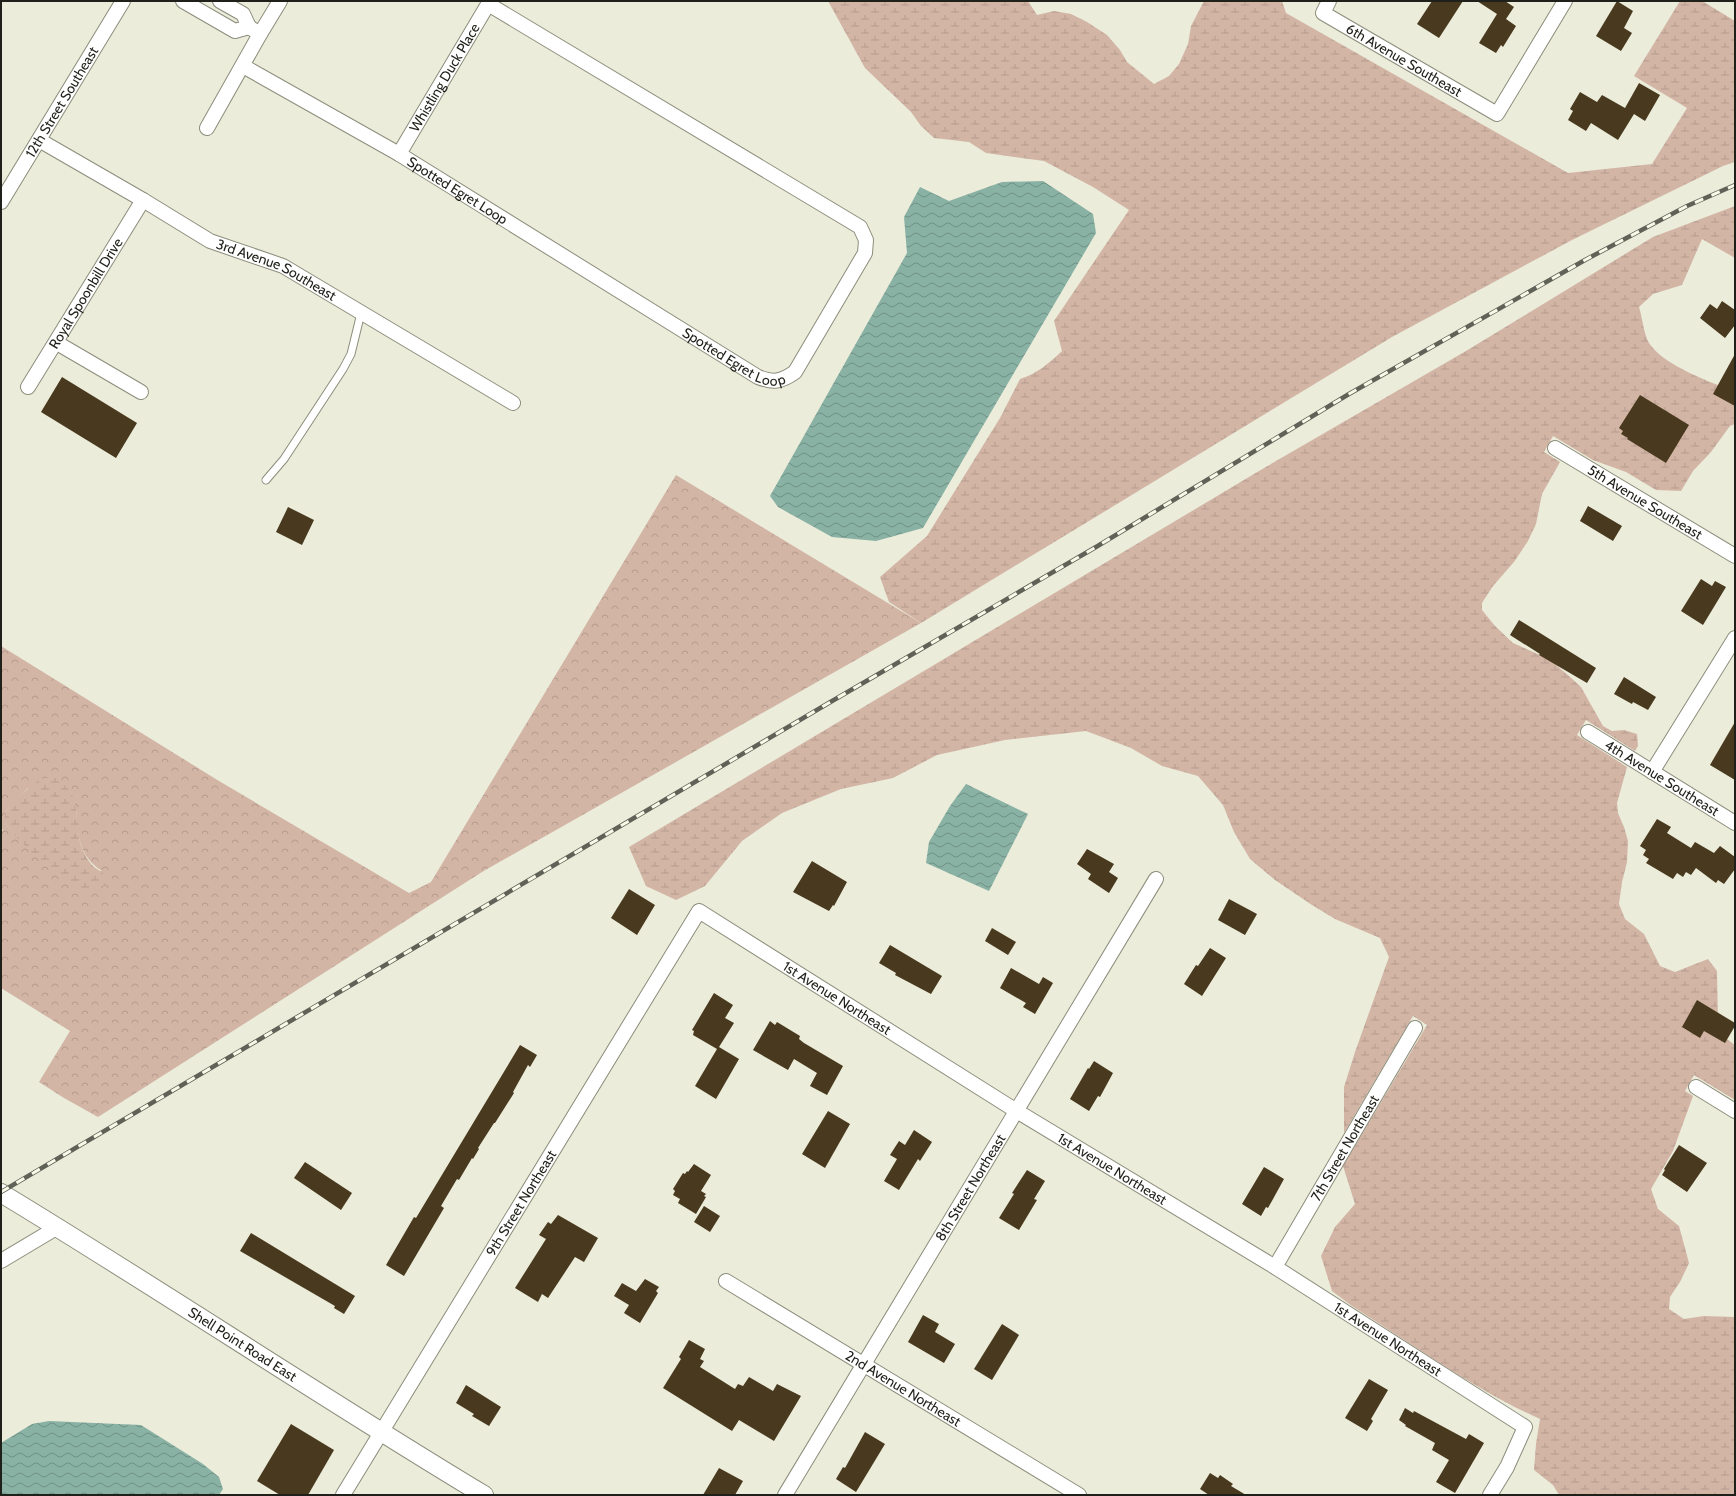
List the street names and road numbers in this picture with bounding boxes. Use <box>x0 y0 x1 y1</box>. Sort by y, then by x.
street label: 6th Avenue Southeast <box>1343 19 1465 101</box>
street label: Whistling Duck Place <box>405 20 484 135</box>
street label: 12th Street Southeast <box>21 43 102 161</box>
street label: Spotted Egret Loop <box>404 152 511 228</box>
street label: Royal Spoonbill Drive <box>45 234 127 352</box>
street label: 3rd Avenue Southeast <box>214 235 340 305</box>
street label: Spotted Egret Loop <box>679 323 788 390</box>
street label: 5th Avenue Southeast <box>1584 461 1706 543</box>
street label: 4th Avenue Southeast <box>1601 736 1723 820</box>
street label: 1st Avenue Northeast <box>780 957 895 1039</box>
street label: 7th Street Northeast <box>1307 1091 1383 1204</box>
street label: 1st Avenue Northeast <box>1054 1129 1170 1209</box>
street label: 8th Street Northeast <box>931 1130 1009 1244</box>
street label: 9th Street Northeast <box>482 1146 560 1259</box>
street label: 1st Avenue Northeast <box>1331 1298 1445 1380</box>
street label: Shell Point Road East <box>185 1303 300 1386</box>
street label: 2nd Avenue Northeast <box>842 1346 964 1430</box>

